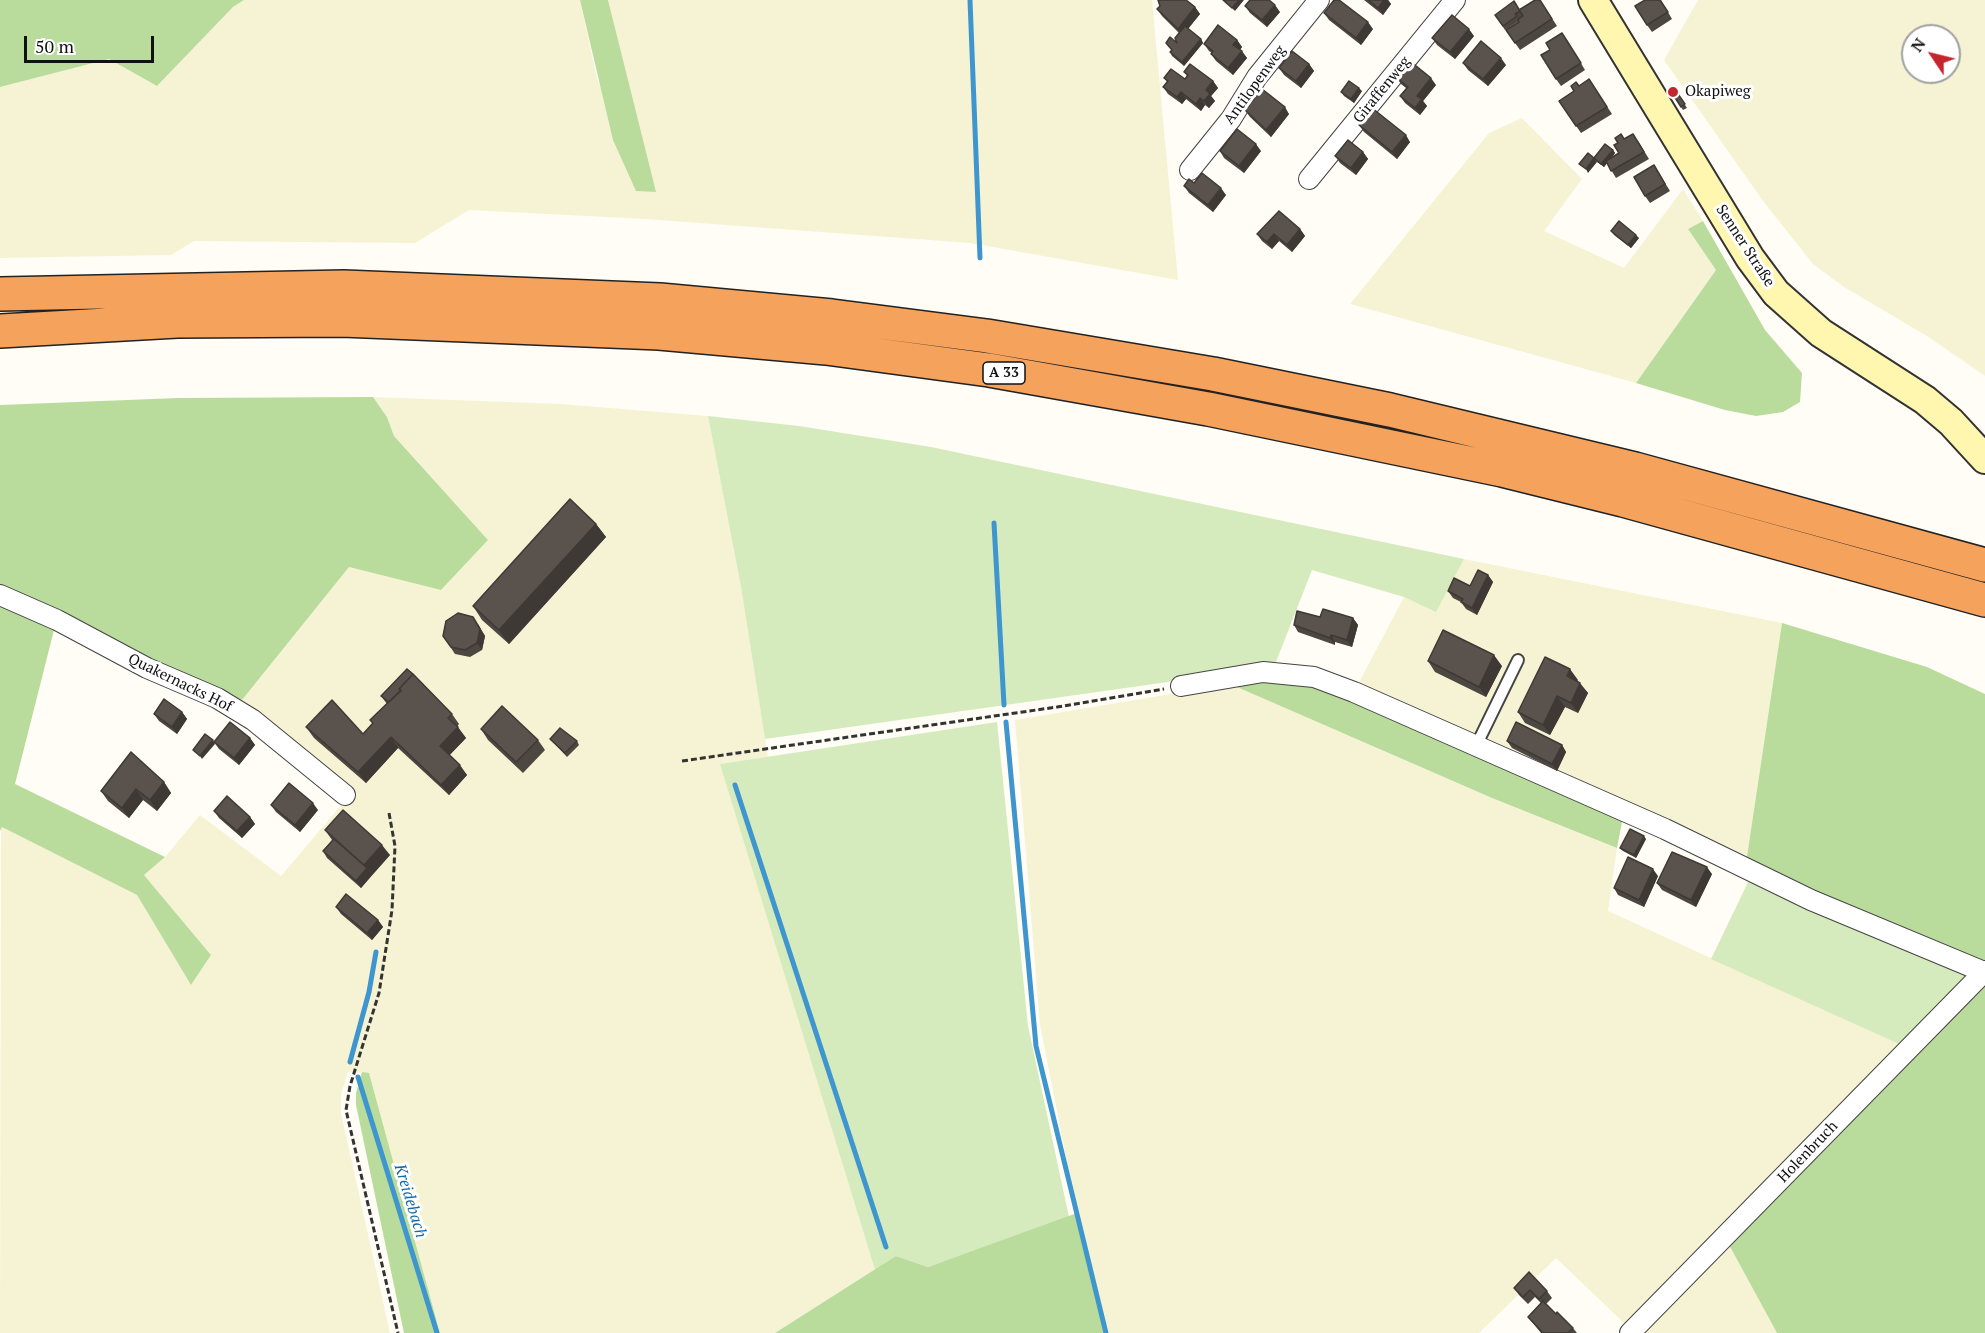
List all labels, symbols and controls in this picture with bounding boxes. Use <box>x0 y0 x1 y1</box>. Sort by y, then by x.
scale bar <box>27 24 158 62</box>
north arrow <box>1901 24 1961 84</box>
text: 50 m <box>35 34 74 58</box>
text: N <box>1905 34 1930 56</box>
street label: Antilopenweg <box>1220 42 1290 128</box>
street label: Giraffenweg <box>1350 53 1414 127</box>
place label: Okapiweg <box>1685 83 1751 101</box>
marker: Okapiweg <box>1666 85 1680 99</box>
street label: Senner Straße <box>1712 202 1778 290</box>
road number: A 33 <box>983 362 1025 384</box>
street label: Quakernacks Hof <box>125 650 235 716</box>
street label: Holenbruch <box>1774 1118 1842 1186</box>
water label: Kreidebach <box>390 1162 430 1240</box>

